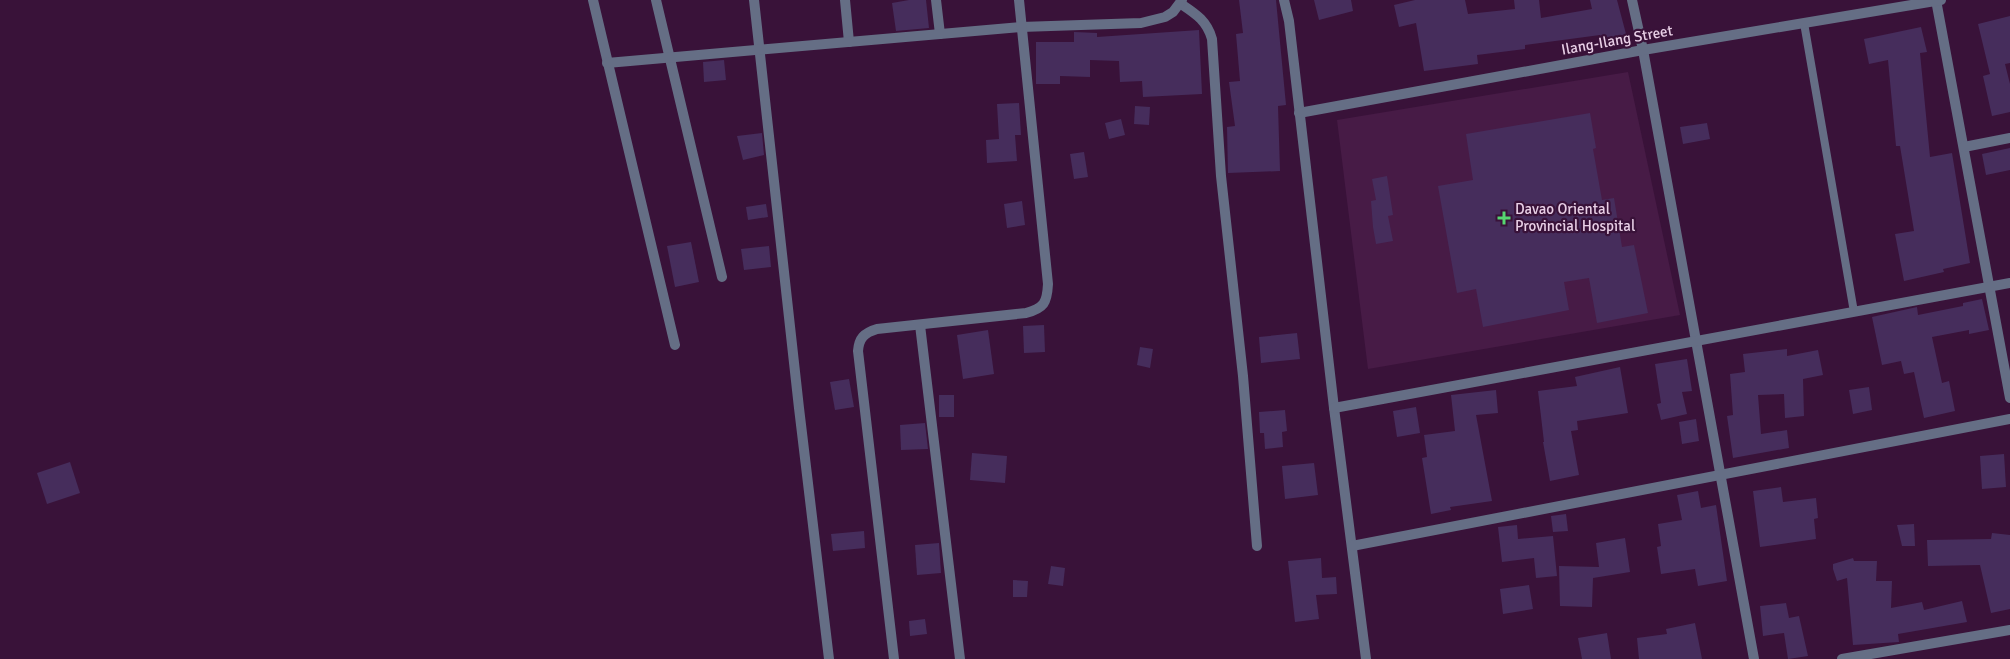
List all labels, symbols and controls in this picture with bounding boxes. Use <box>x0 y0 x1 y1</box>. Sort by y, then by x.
street label: Ilang-Ilang Street <box>1560 21 1674 59</box>
place label: Davao Oriental Provincial Hospital <box>1515 200 1635 235</box>
marker: Davao Oriental Provincial Hospital <box>1497 211 1511 225</box>

